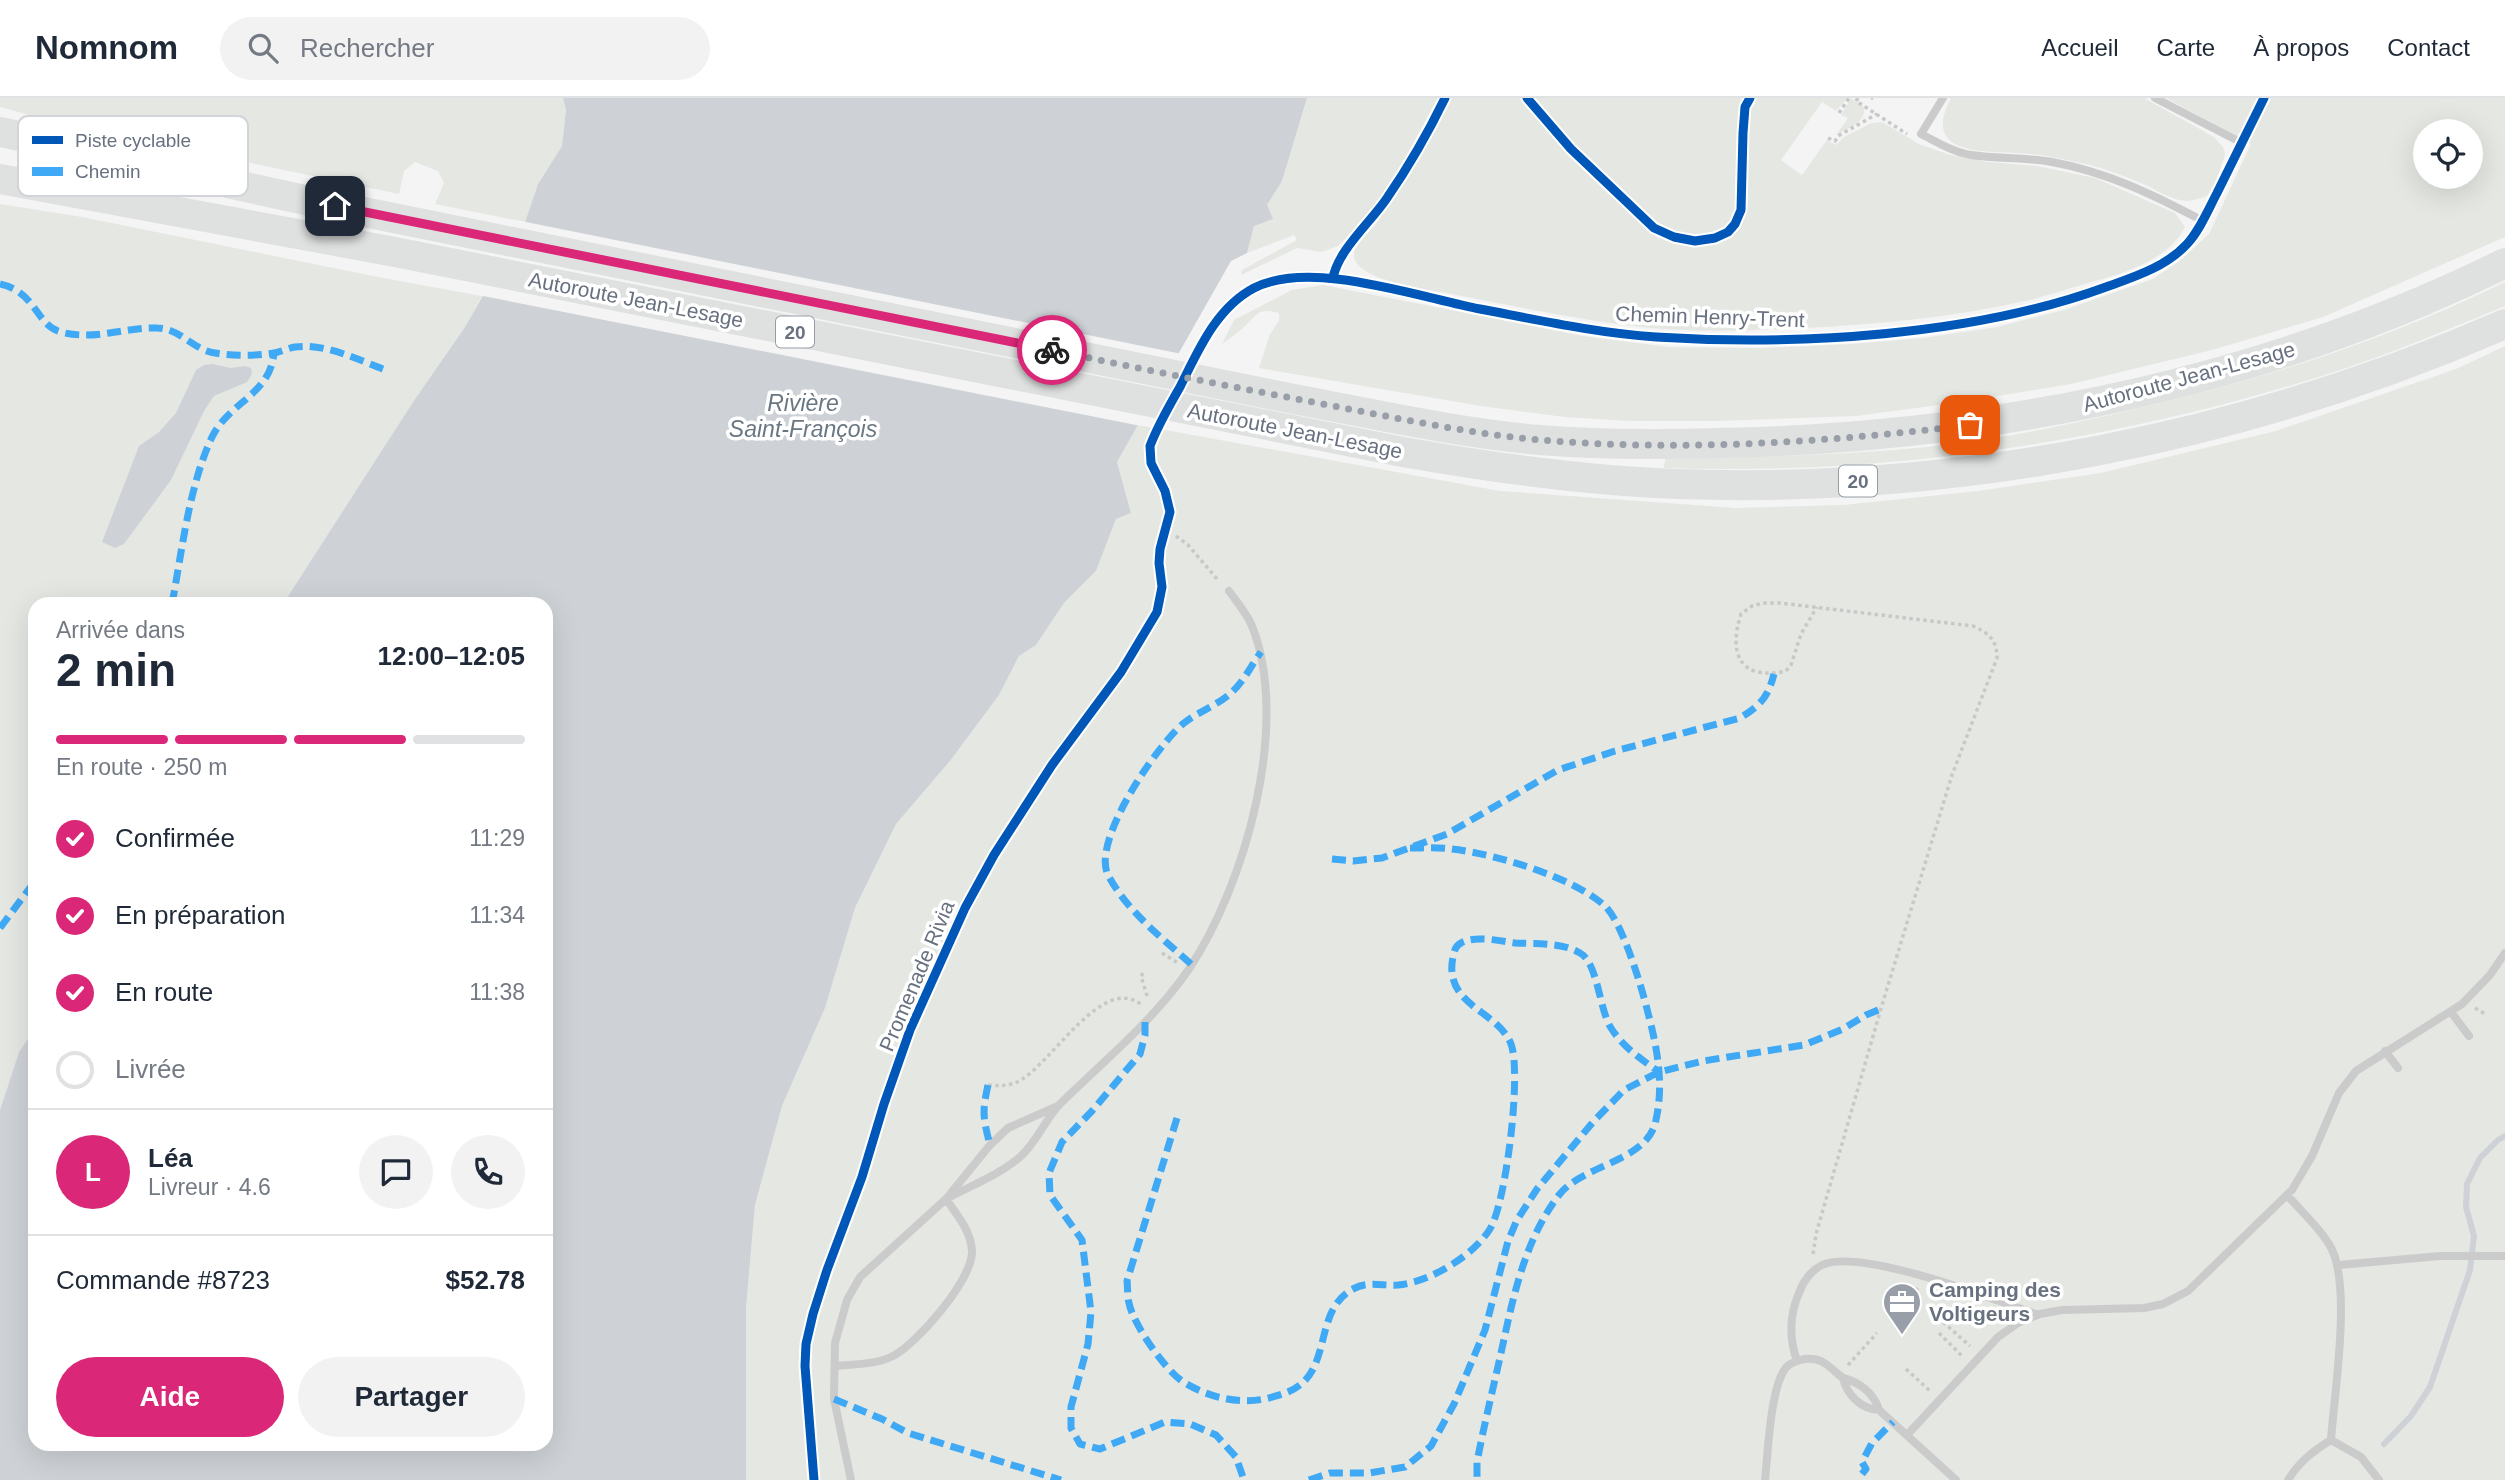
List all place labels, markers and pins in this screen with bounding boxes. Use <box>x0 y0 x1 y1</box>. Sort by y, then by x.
pin <box>305 176 365 236</box>
pin <box>1940 395 2000 455</box>
place label: Camping des Voltigeurs <box>1929 1278 2061 1325</box>
office icon: Camping des Voltigeurs <box>1881 1281 1923 1336</box>

